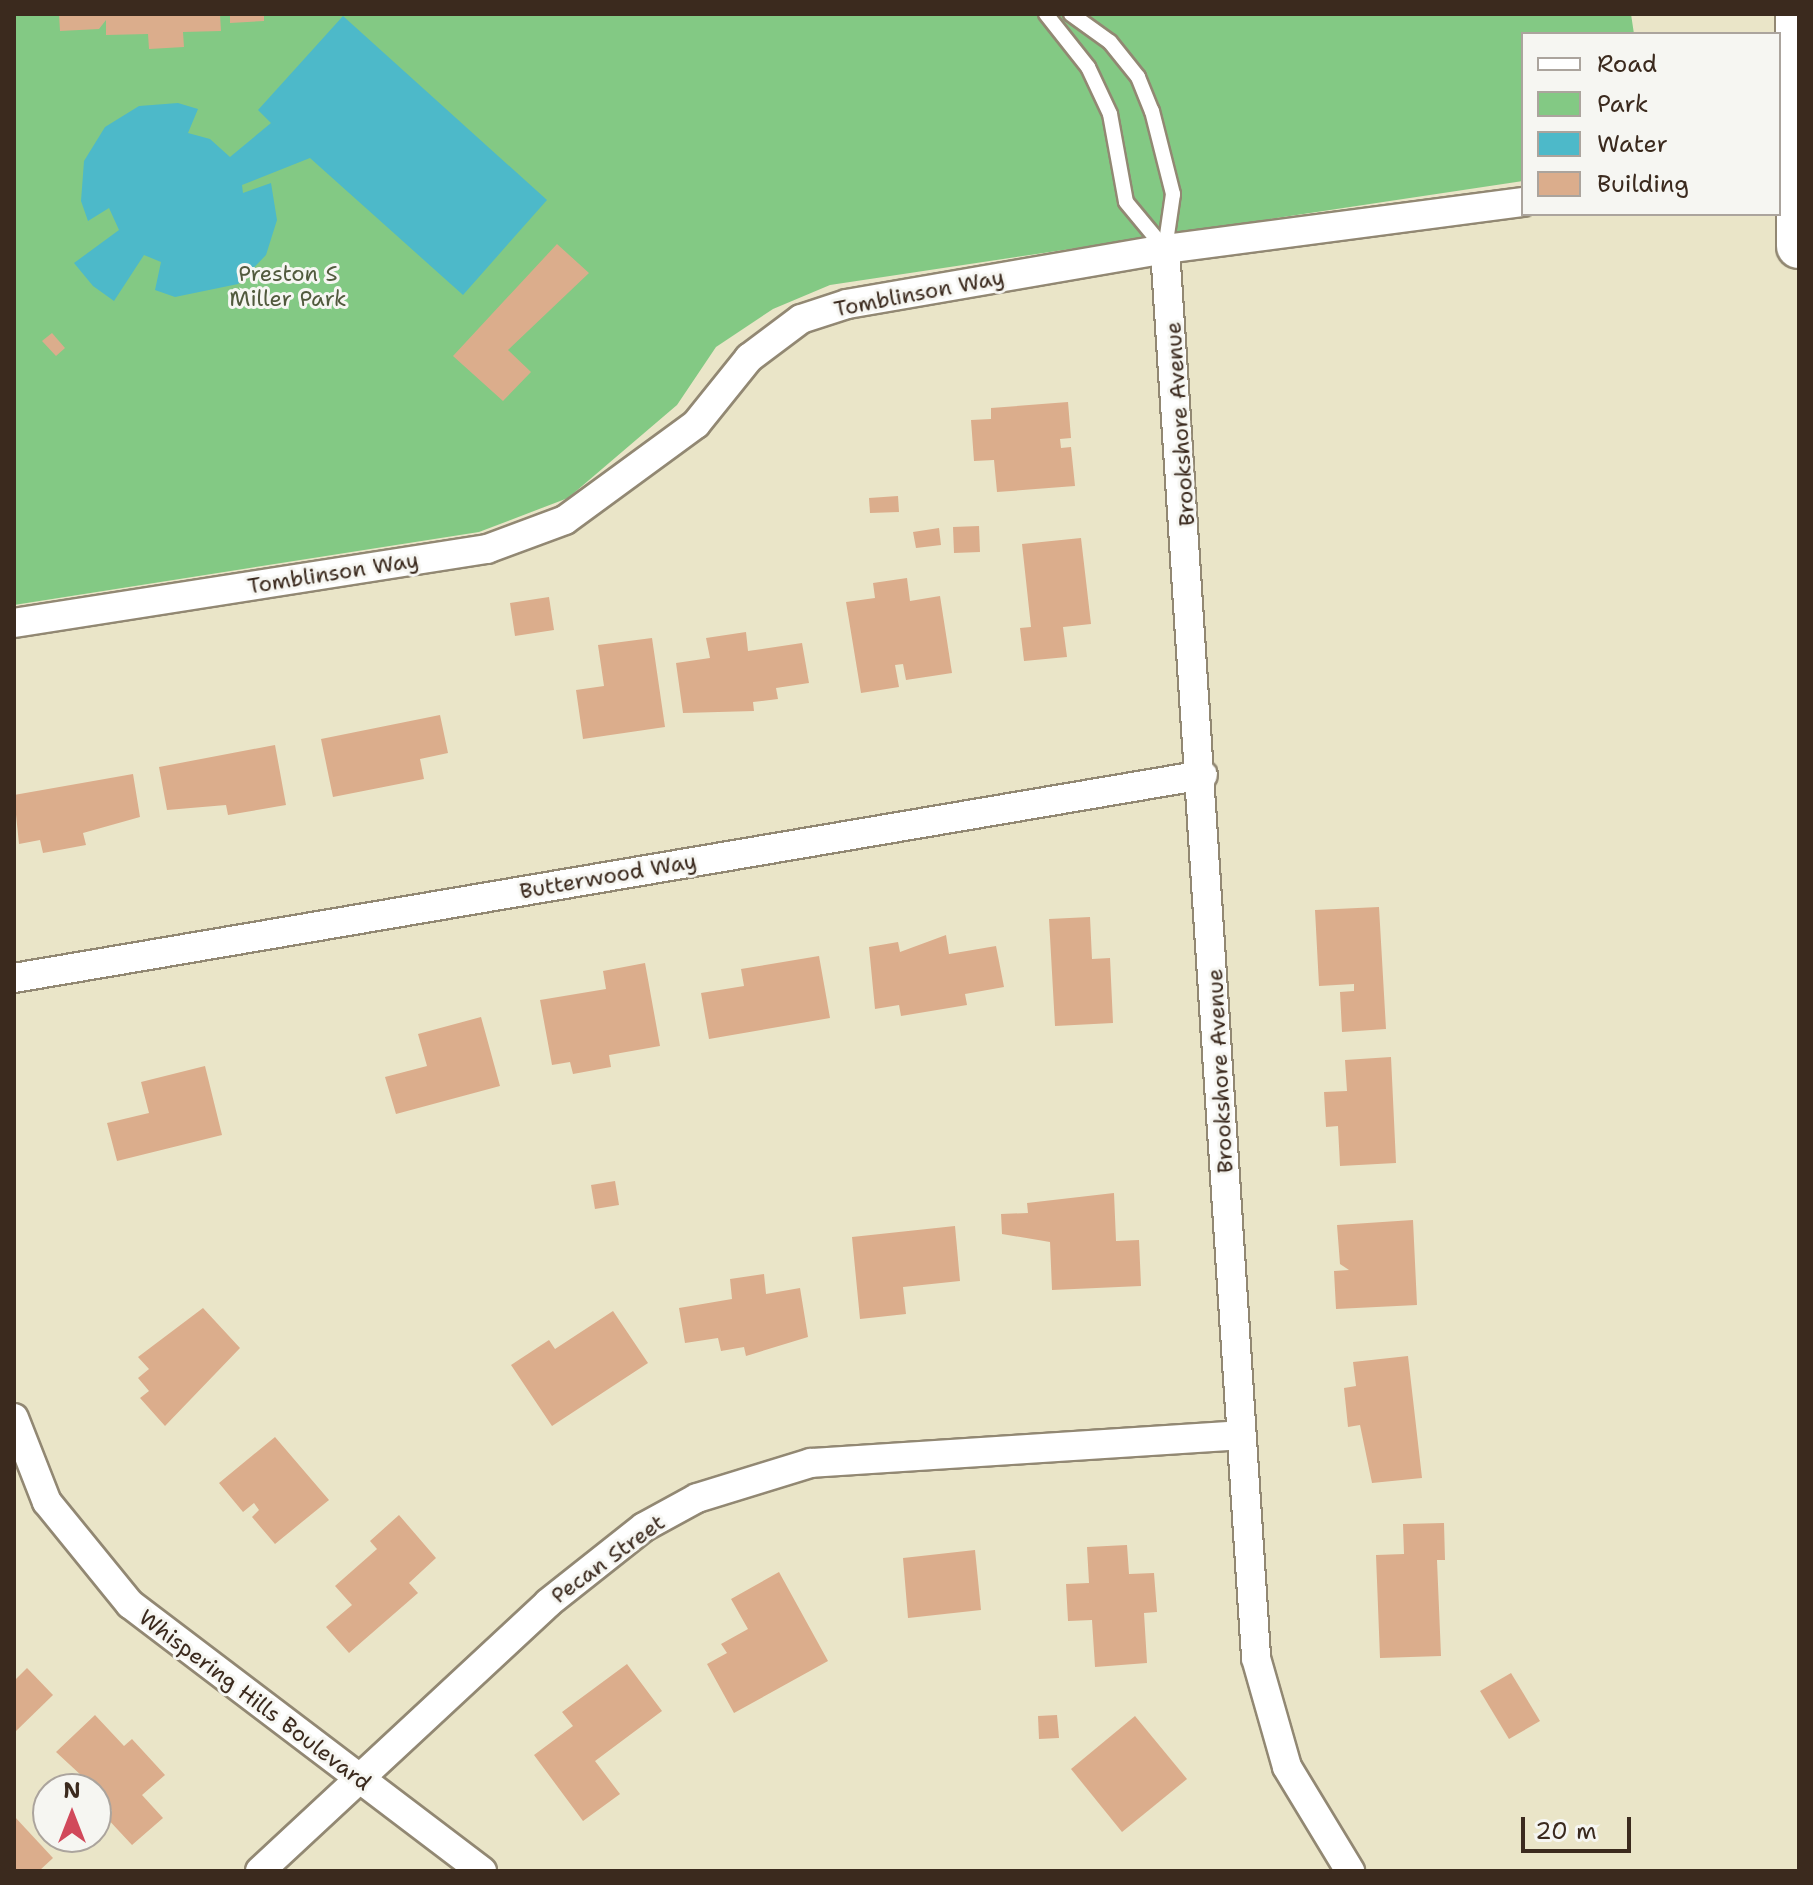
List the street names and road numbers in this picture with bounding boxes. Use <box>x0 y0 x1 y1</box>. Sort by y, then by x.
street label: Tomblinson Way <box>832 264 1006 322</box>
street label: Brookshore Avenue <box>1160 321 1200 527</box>
street label: Tomblinson Way <box>246 546 420 600</box>
street label: Butterwood Way <box>518 847 698 905</box>
street label: Brookshore Avenue <box>1201 968 1239 1174</box>
street label: Pecan Street <box>546 1509 670 1609</box>
street label: Whispering Hills Boulevard <box>134 1604 376 1796</box>

